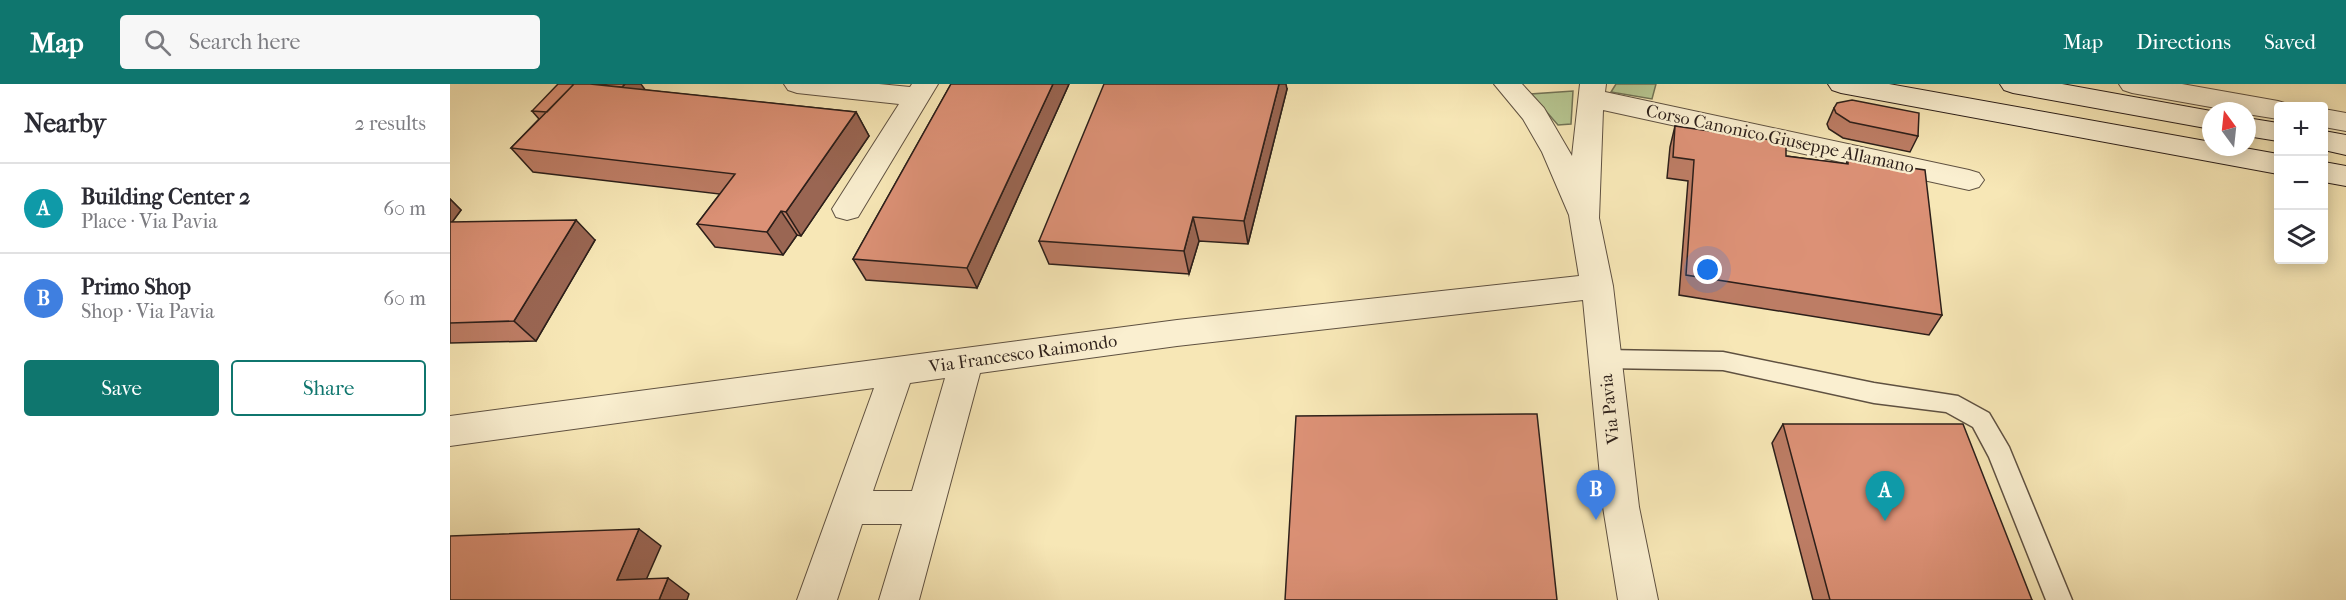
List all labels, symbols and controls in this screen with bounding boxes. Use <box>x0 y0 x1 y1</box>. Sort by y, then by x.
search box <box>120 15 540 69</box>
text: Map <box>30 26 84 59</box>
icon: search <box>141 26 174 59</box>
text: Search here <box>189 29 300 55</box>
text: Map <box>2063 30 2103 54</box>
text: Directions <box>2136 30 2231 54</box>
text: Saved <box>2264 30 2316 54</box>
street label: Corso Canonico Giuseppe Allamano <box>1644 100 1916 178</box>
north arrow <box>2202 102 2256 156</box>
map controls <box>2274 102 2328 264</box>
button: + <box>2274 102 2328 156</box>
text: Nearby <box>24 108 106 139</box>
text: 2 results <box>355 112 426 135</box>
button: − <box>2274 156 2328 210</box>
text: Building Center 2 <box>81 184 250 210</box>
text: A <box>37 197 50 220</box>
text: 60 m <box>383 197 426 220</box>
text: Place · Via Pavia <box>81 210 218 233</box>
button: layers <box>2274 210 2328 264</box>
your location <box>1693 255 1722 284</box>
text: Primo Shop <box>81 274 191 300</box>
text: B <box>37 287 50 310</box>
text: 60 m <box>383 287 426 310</box>
text: Shop · Via Pavia <box>81 300 214 323</box>
street label: Via Francesco Raimondo <box>927 330 1118 378</box>
button: Save <box>24 360 219 416</box>
button: Share <box>231 360 426 416</box>
street label: Via Pavia <box>1596 372 1624 446</box>
pin: B <box>1576 470 1616 520</box>
pin: A <box>1866 472 1904 521</box>

